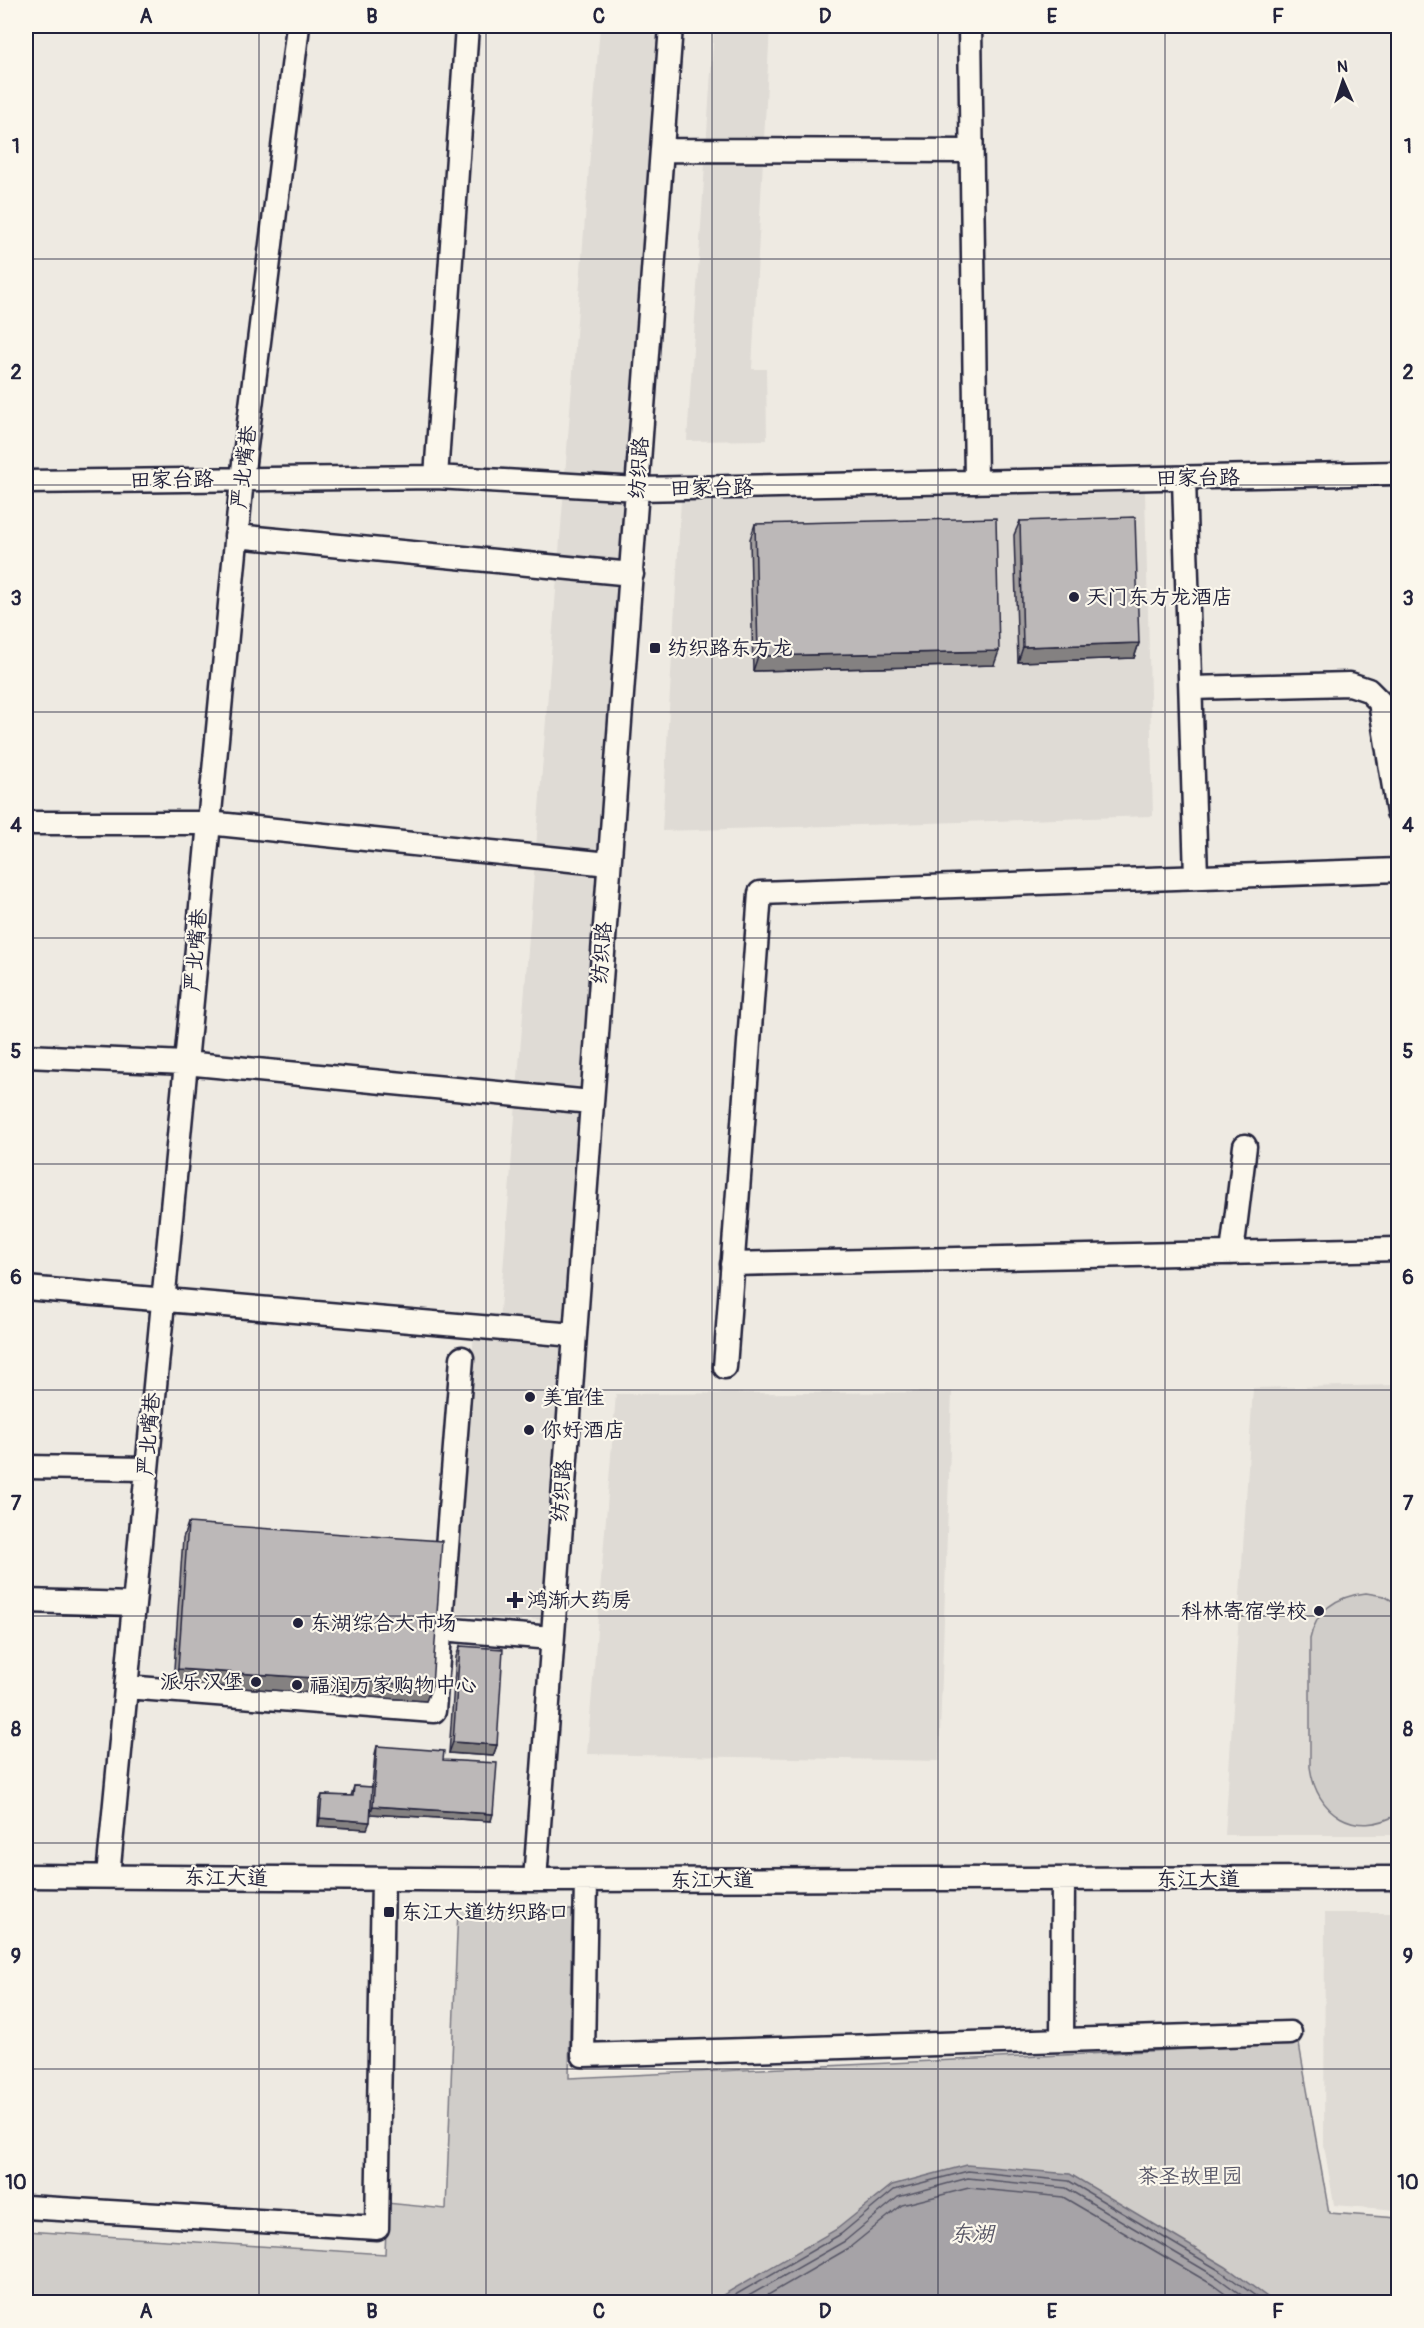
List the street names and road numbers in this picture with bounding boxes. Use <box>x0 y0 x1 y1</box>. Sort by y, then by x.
street label: 严北嘴巷 <box>225 424 263 510</box>
street label: 纺织路 <box>623 436 655 500</box>
street label: 田家台路 <box>1156 464 1240 492</box>
street label: 田家台路 <box>130 466 214 494</box>
street label: 田家台路 <box>670 474 754 502</box>
street label: 严北嘴巷 <box>179 907 213 993</box>
street label: 纺织路 <box>586 921 618 985</box>
street label: 严北嘴巷 <box>132 1391 166 1477</box>
street label: 纺织路 <box>546 1459 578 1523</box>
street label: 东江大道 <box>184 1864 268 1892</box>
street label: 东江大道 <box>1156 1866 1240 1893</box>
street label: 东江大道 <box>670 1867 754 1894</box>

